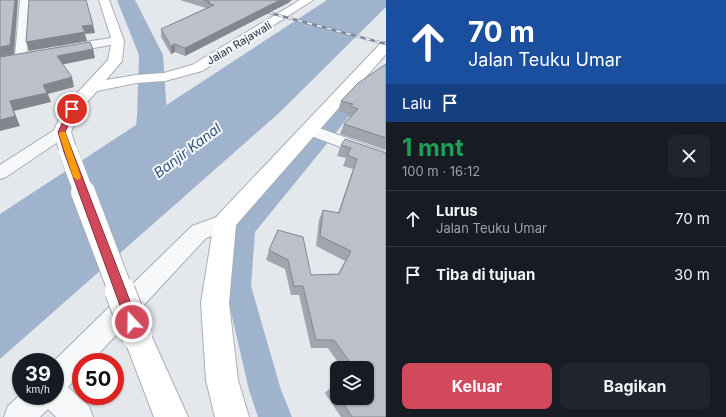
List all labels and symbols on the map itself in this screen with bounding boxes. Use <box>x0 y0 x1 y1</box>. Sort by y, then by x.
street label: Jalan Rajawali <box>204 18 274 68</box>
pin <box>55 92 89 126</box>
water label: Banjir Kanal <box>150 119 224 181</box>
position arrow <box>111 301 153 343</box>
speed limit sign: 50 <box>72 353 124 405</box>

